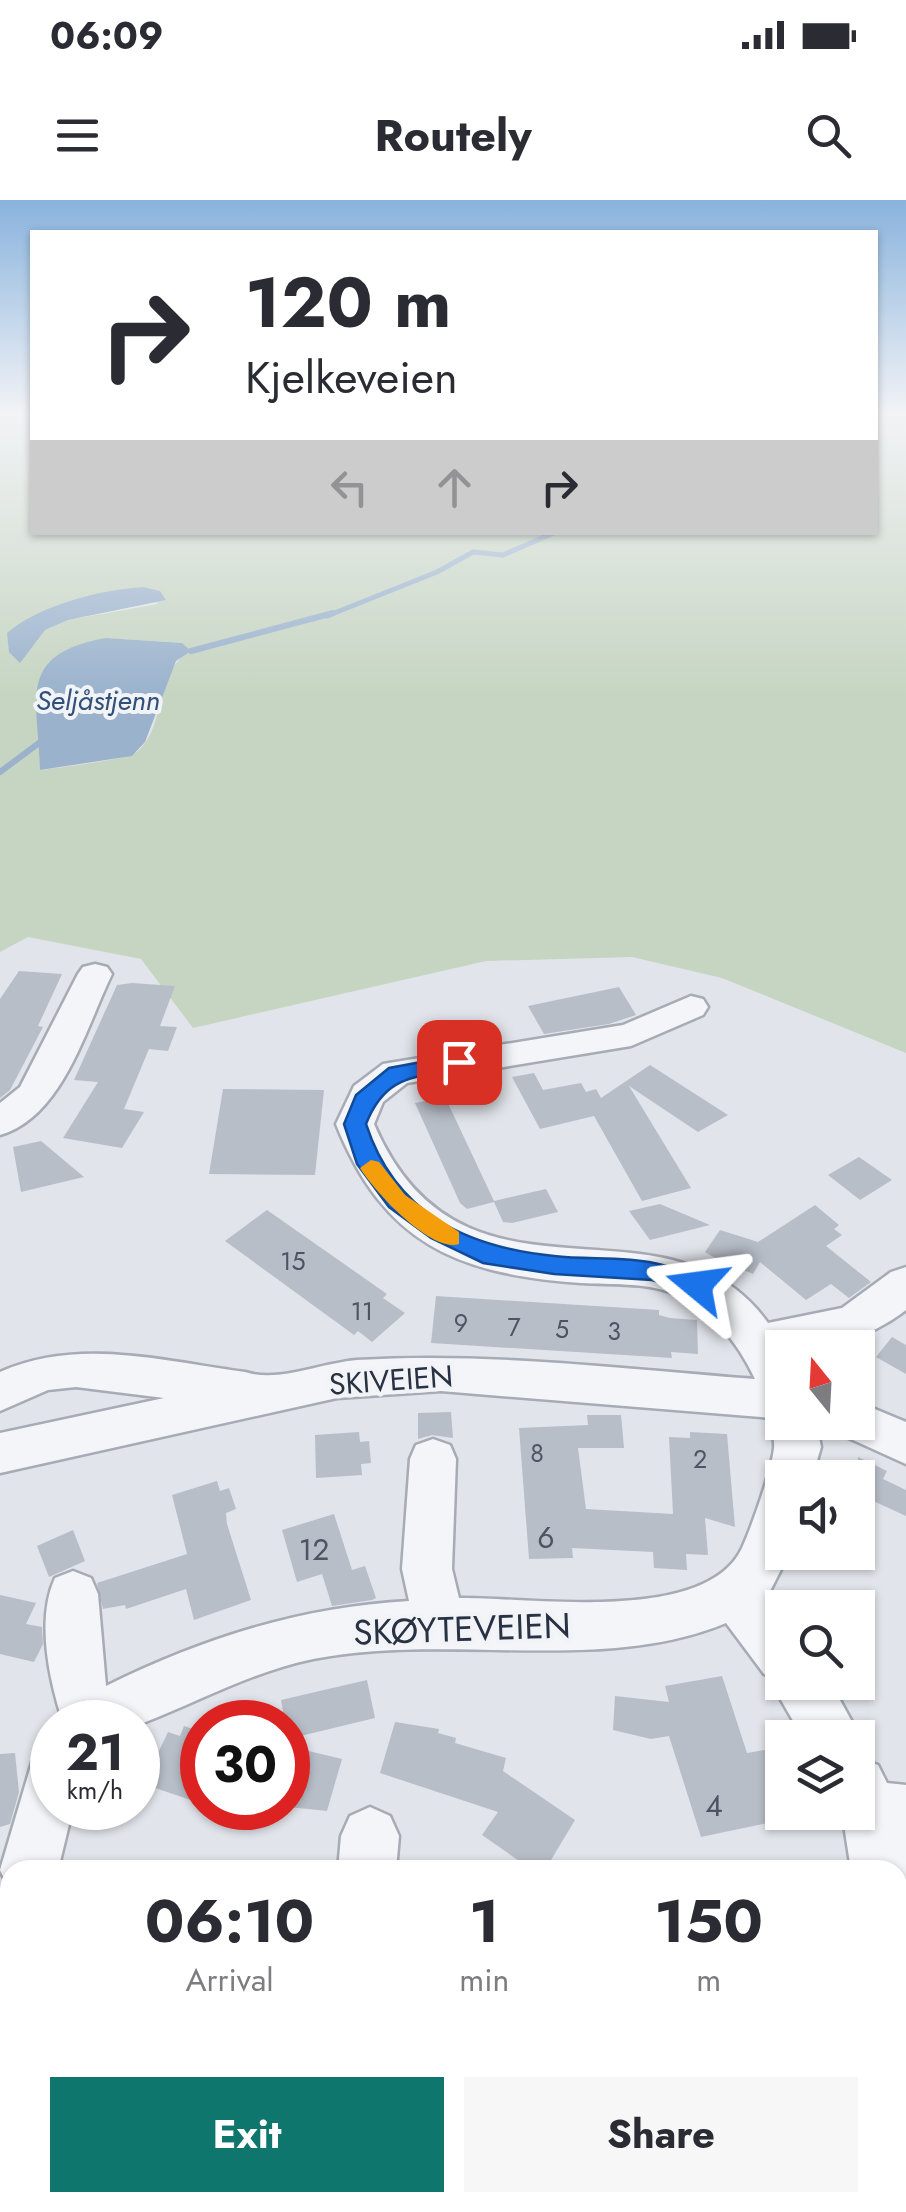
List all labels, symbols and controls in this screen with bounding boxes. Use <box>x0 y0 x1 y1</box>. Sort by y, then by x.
text: 06:09 <box>50 8 163 63</box>
text: Routely <box>374 103 532 168</box>
icon: menu <box>50 108 105 163</box>
icon: search <box>801 108 856 163</box>
text: 120 m <box>245 252 451 353</box>
icon: right <box>80 270 210 400</box>
text: Kjelkeveien <box>245 345 458 410</box>
icon: left <box>322 460 377 515</box>
icon: ahead <box>427 460 482 515</box>
icon: right <box>532 460 587 515</box>
water label: Seljåstjenn <box>36 680 160 721</box>
pin <box>417 1020 502 1105</box>
icon: arrive <box>432 1035 487 1090</box>
position arrow <box>645 1233 749 1337</box>
house number: 15 <box>280 1243 306 1279</box>
house number: 11 <box>351 1293 373 1329</box>
house number: 9 <box>454 1305 468 1341</box>
house number: 7 <box>507 1309 521 1345</box>
house number: 5 <box>555 1311 569 1347</box>
house number: 3 <box>607 1313 621 1349</box>
north arrow <box>765 1330 875 1440</box>
map controls <box>765 1330 875 1830</box>
street label: SKIVEIEN <box>328 1354 454 1406</box>
house number: 8 <box>530 1435 544 1471</box>
house number: 2 <box>693 1441 707 1477</box>
button: sound <box>765 1460 875 1570</box>
house number: 6 <box>537 1516 555 1559</box>
house number: 12 <box>299 1528 329 1571</box>
button: search <box>765 1590 875 1700</box>
street label: SKØYTEVEIEN <box>353 1600 571 1658</box>
speed limit sign: 30 <box>180 1700 310 1830</box>
text: 21 <box>66 1716 124 1789</box>
button: layers <box>765 1720 875 1830</box>
text: km/h <box>67 1772 123 1808</box>
house number: 4 <box>705 1784 723 1827</box>
text: 06:10 <box>145 1878 314 1965</box>
text: 1 <box>469 1878 499 1965</box>
text: 150 <box>654 1878 763 1965</box>
text: Arrival <box>185 1957 274 2003</box>
text: min <box>459 1957 509 2003</box>
text: m <box>696 1957 721 2003</box>
button: Exit <box>50 2077 444 2192</box>
button: Share <box>464 2077 858 2192</box>

